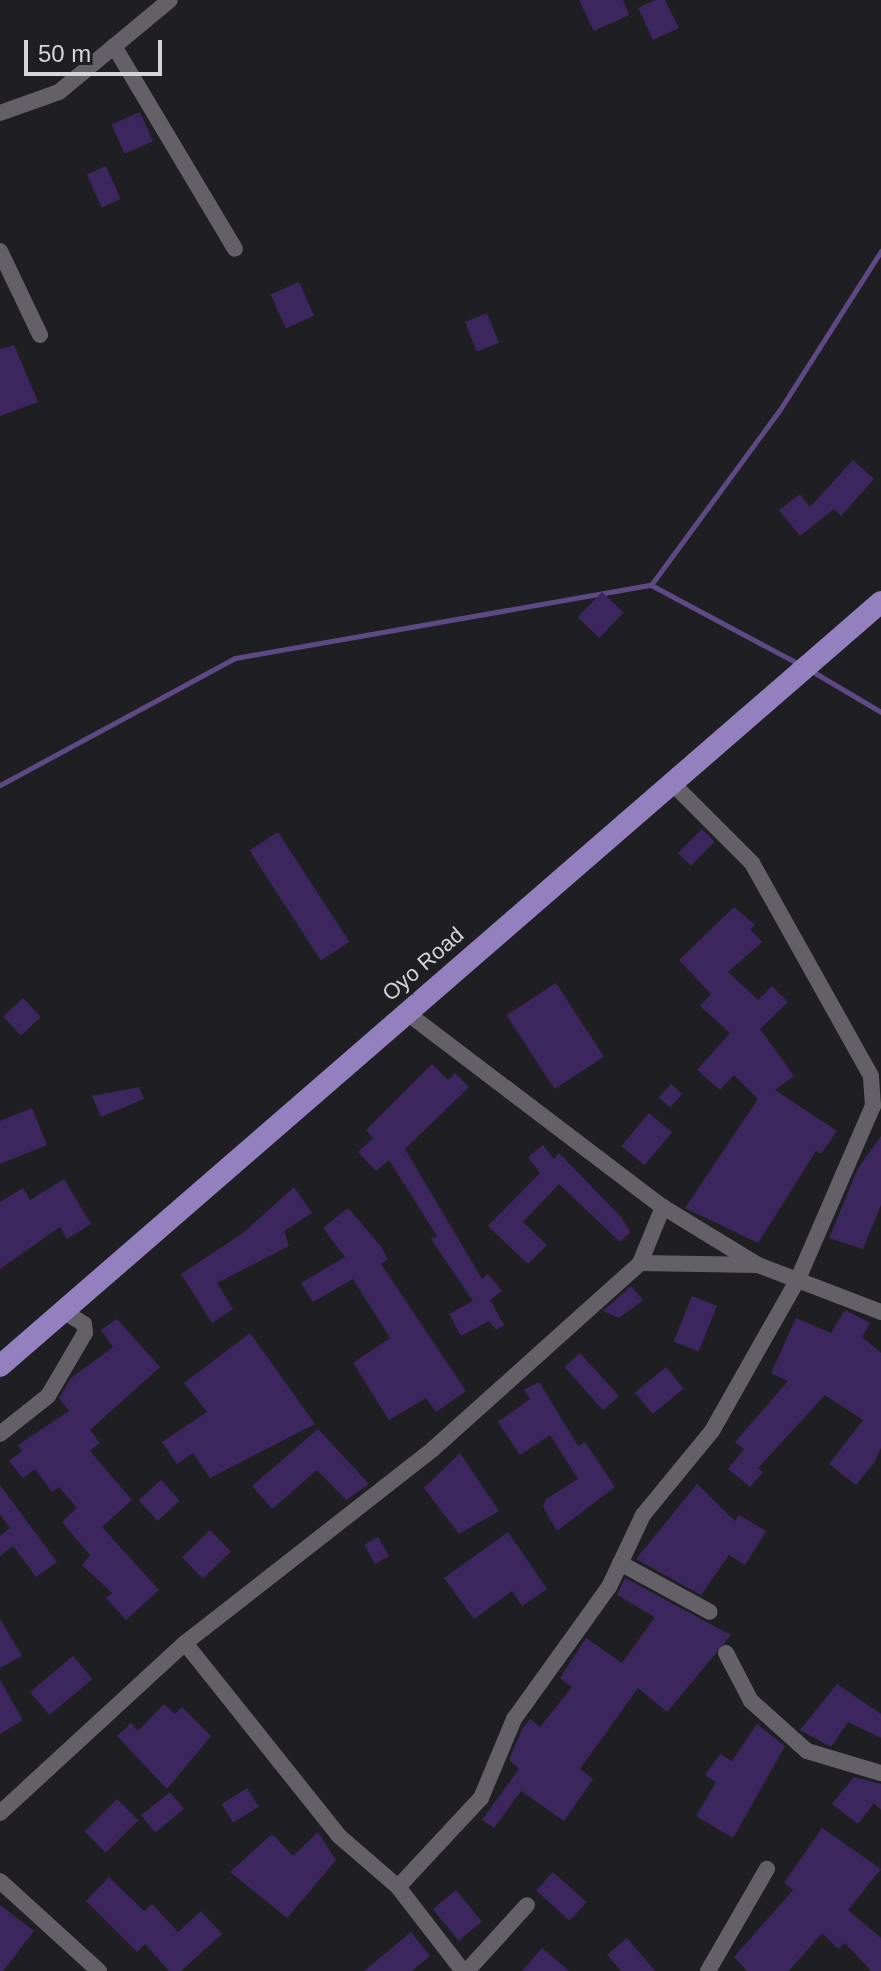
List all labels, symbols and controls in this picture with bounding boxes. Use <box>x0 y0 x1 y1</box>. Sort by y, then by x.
scale bar <box>28 24 166 74</box>
text: 50 m <box>38 40 91 67</box>
street label: Oyo Road <box>377 922 469 1006</box>

